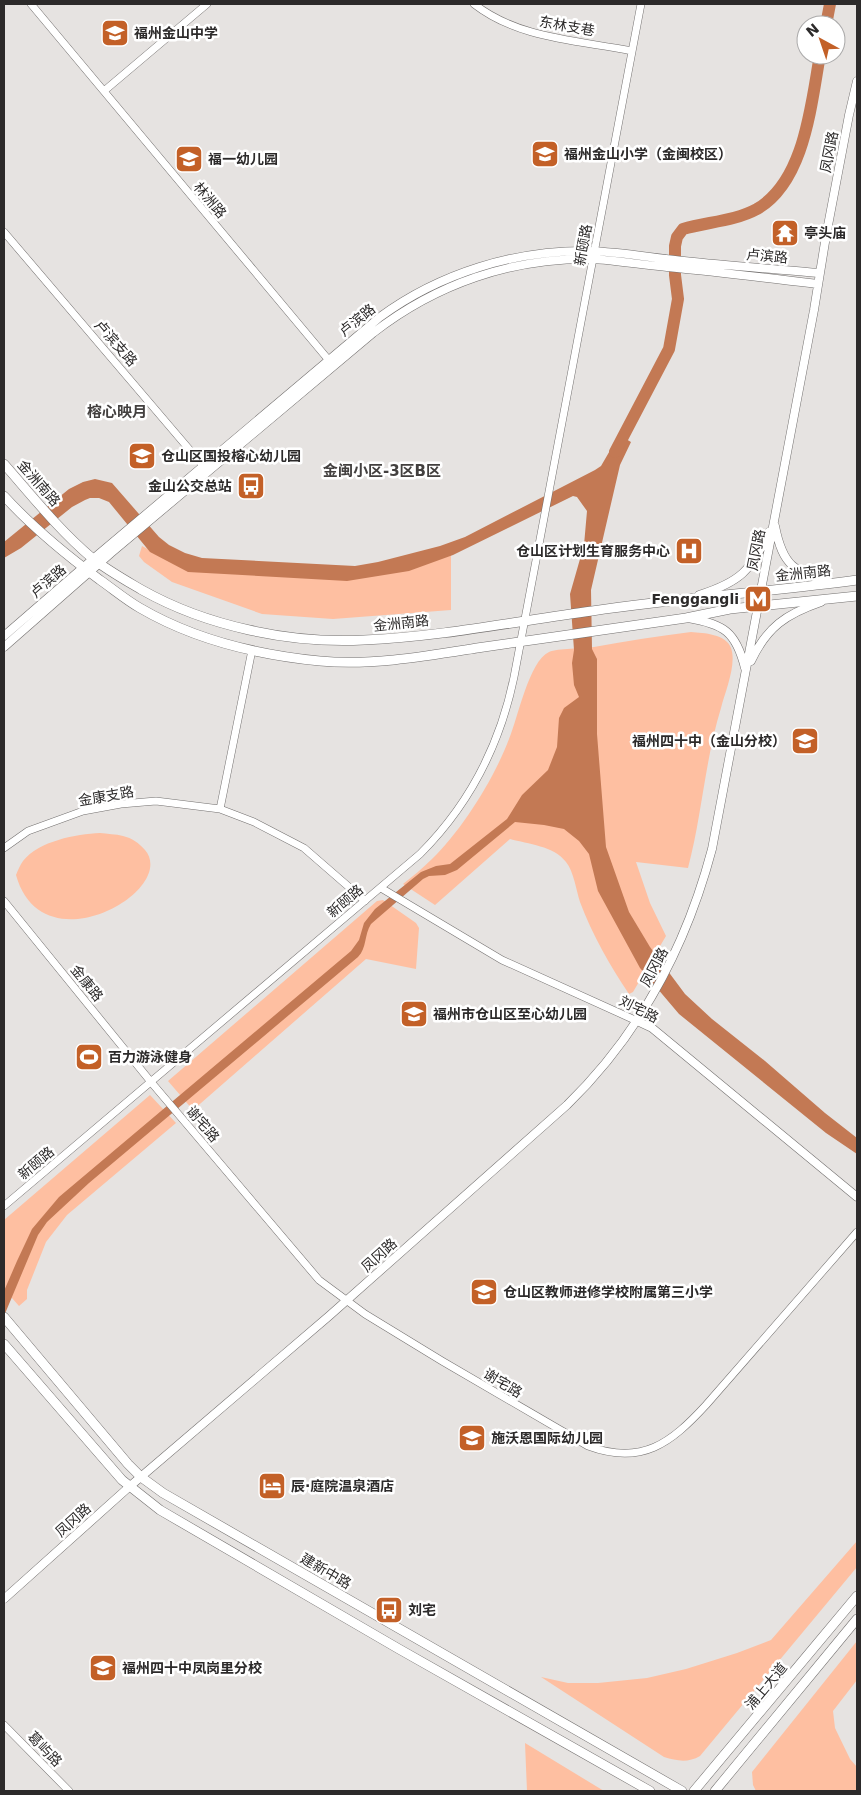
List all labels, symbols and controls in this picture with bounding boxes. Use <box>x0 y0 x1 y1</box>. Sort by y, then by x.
street label: 东林支巷 <box>538 13 596 39</box>
north arrow <box>796 15 846 65</box>
school or university icon: 福州金山中学 <box>100 18 130 48</box>
text: N <box>803 20 822 40</box>
place label: 福州金山中学 <box>134 25 218 41</box>
street label: 凤冈路 <box>817 130 841 174</box>
school or university icon: 福州金山小学（金闽校区） <box>530 139 560 169</box>
school or university icon: 福一幼儿园 <box>174 144 204 174</box>
place label: 福州金山小学（金闽校区） <box>564 146 732 162</box>
place label: 福一幼儿园 <box>208 151 278 167</box>
street label: 林洲路 <box>190 179 230 221</box>
temple icon: 亭头庙 <box>770 218 800 248</box>
street label: 新颐路 <box>571 223 595 267</box>
place label: 亭头庙 <box>804 225 846 241</box>
street label: 卢滨路 <box>745 246 789 266</box>
street label: 卢滨路 <box>336 301 378 339</box>
street label: 卢滨支路 <box>92 317 140 369</box>
district label: 榕心映月 <box>87 403 147 421</box>
school or university icon: 仓山区国投榕心幼儿园 <box>127 441 157 471</box>
place label: 仓山区国投榕心幼儿园 <box>161 448 301 464</box>
street label: 金洲南路 <box>15 457 63 509</box>
district label: 金闽小区-3区B区 <box>323 462 441 480</box>
bus stop icon: 金山公交总站 <box>236 471 266 501</box>
place label: 金山公交总站 <box>148 478 232 494</box>
street label: 凤冈路 <box>744 528 768 572</box>
hospital icon: 仓山区计划生育服务中心 <box>674 536 704 566</box>
place label: 仓山区计划生育服务中心 <box>516 543 670 559</box>
street label: 卢滨路 <box>27 561 69 601</box>
street label: 金洲南路 <box>774 562 832 584</box>
metro station icon: Fenggangli <box>743 584 773 614</box>
place label: Fenggangli <box>651 591 739 607</box>
street label: 金洲南路 <box>372 612 430 634</box>
school or university icon: 福州四十中（金山分校） <box>790 726 820 756</box>
place label: 福州四十中（金山分校） <box>632 733 786 749</box>
street label: 金康支路 <box>77 783 135 809</box>
street label: 新颐路 <box>324 881 366 921</box>
street label: 凤冈路 <box>637 945 671 989</box>
street label: 金康路 <box>68 962 106 1004</box>
street label: 刘宅路 <box>617 992 661 1026</box>
school or university icon: 福州市仓山区至心幼儿园 <box>399 999 429 1029</box>
place label: 福州市仓山区至心幼儿园 <box>433 1006 587 1022</box>
sports icon: 百力游泳健身 <box>74 1042 104 1072</box>
place label: 百力游泳健身 <box>108 1049 192 1065</box>
street label: 谢宅路 <box>183 1103 223 1145</box>
street label: 新颐路 <box>15 1143 57 1183</box>
street label: 凤冈路 <box>358 1235 400 1275</box>
school or university icon: 仓山区教师进修学校附属第三小学 <box>469 1277 499 1307</box>
place label: 仓山区教师进修学校附属第三小学 <box>503 1284 713 1300</box>
street label: 谢宅路 <box>481 1365 525 1401</box>
school or university icon: 施沃恩国际幼儿园 <box>457 1423 487 1453</box>
place label: 施沃恩国际幼儿园 <box>491 1430 603 1446</box>
hotel icon: 辰·庭院温泉酒店 <box>257 1471 287 1501</box>
place label: 辰·庭院温泉酒店 <box>291 1478 394 1494</box>
street label: 凤冈路 <box>52 1500 94 1540</box>
street label: 建新中路 <box>298 1550 354 1592</box>
bus stop icon: 刘宅 <box>374 1595 404 1625</box>
place label: 刘宅 <box>408 1602 436 1618</box>
school or university icon: 福州四十中凤岗里分校 <box>88 1653 118 1683</box>
street label: 浦上大道 <box>742 1659 790 1713</box>
place label: 福州四十中凤岗里分校 <box>122 1660 262 1676</box>
street label: 葛屿路 <box>25 1728 65 1770</box>

